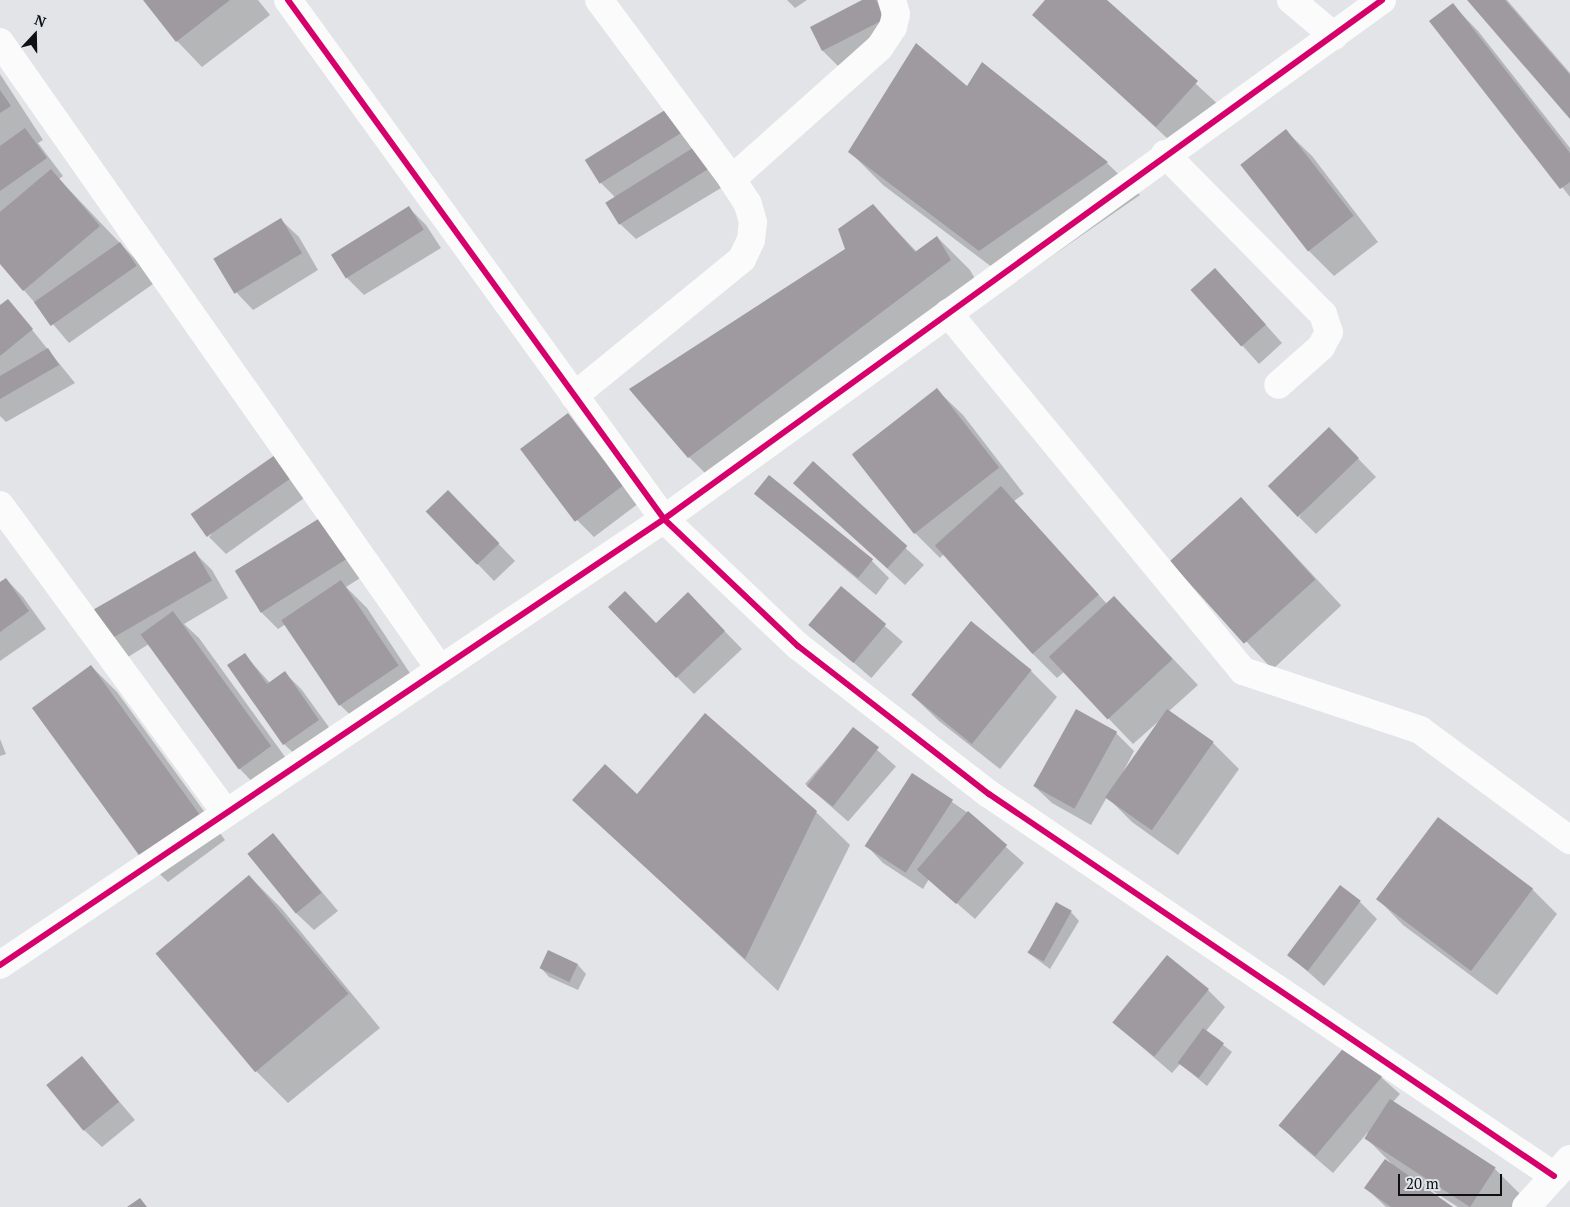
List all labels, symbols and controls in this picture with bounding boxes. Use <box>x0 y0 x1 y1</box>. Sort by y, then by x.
north arrow <box>10 10 60 60</box>
text: N <box>32 10 49 31</box>
scale bar <box>1400 1164 1504 1196</box>
text: 20 m <box>1406 1173 1439 1193</box>

